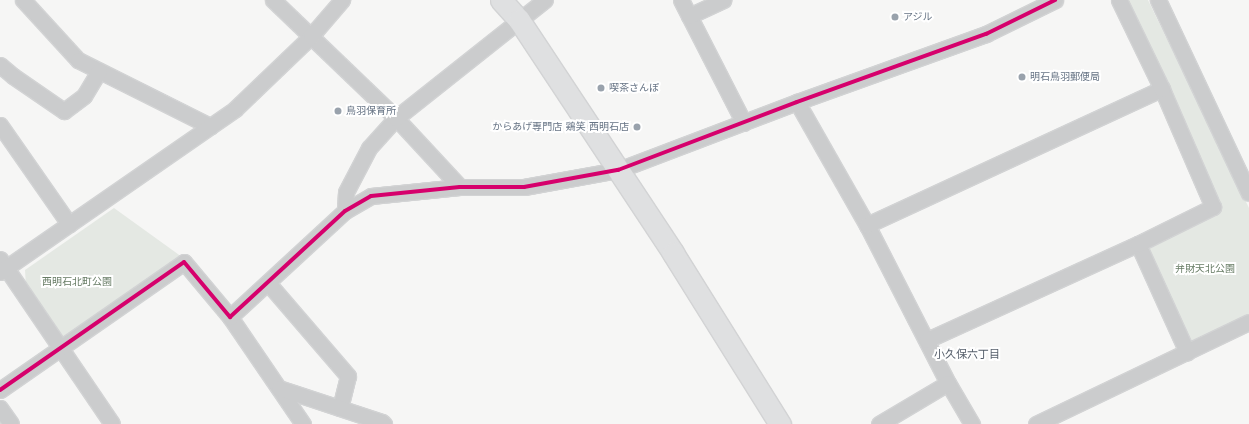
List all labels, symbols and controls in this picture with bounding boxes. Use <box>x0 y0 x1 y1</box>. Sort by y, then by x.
place label: アジル <box>903 11 933 23</box>
marker: アジル <box>890 12 900 22</box>
place label: 明石鳥羽郵便局 <box>1030 71 1100 83</box>
marker: 明石鳥羽郵便局 <box>1017 72 1027 82</box>
place label: 喫茶さんぽ <box>609 82 659 94</box>
marker: 喫茶さんぽ <box>596 83 606 93</box>
place label: 鳥羽保育所 <box>346 105 396 117</box>
marker: 鳥羽保育所 <box>333 106 343 116</box>
place label: からあげ専門店 鶏笑 西明石店 <box>492 121 629 133</box>
marker: からあげ専門店 鶏笑 西明石店 <box>632 122 642 132</box>
park label: 弁財天北公園 <box>1175 263 1235 275</box>
park label: 西明石北町公園 <box>42 276 112 288</box>
district label: 小久保六丁目 <box>934 348 1000 362</box>

